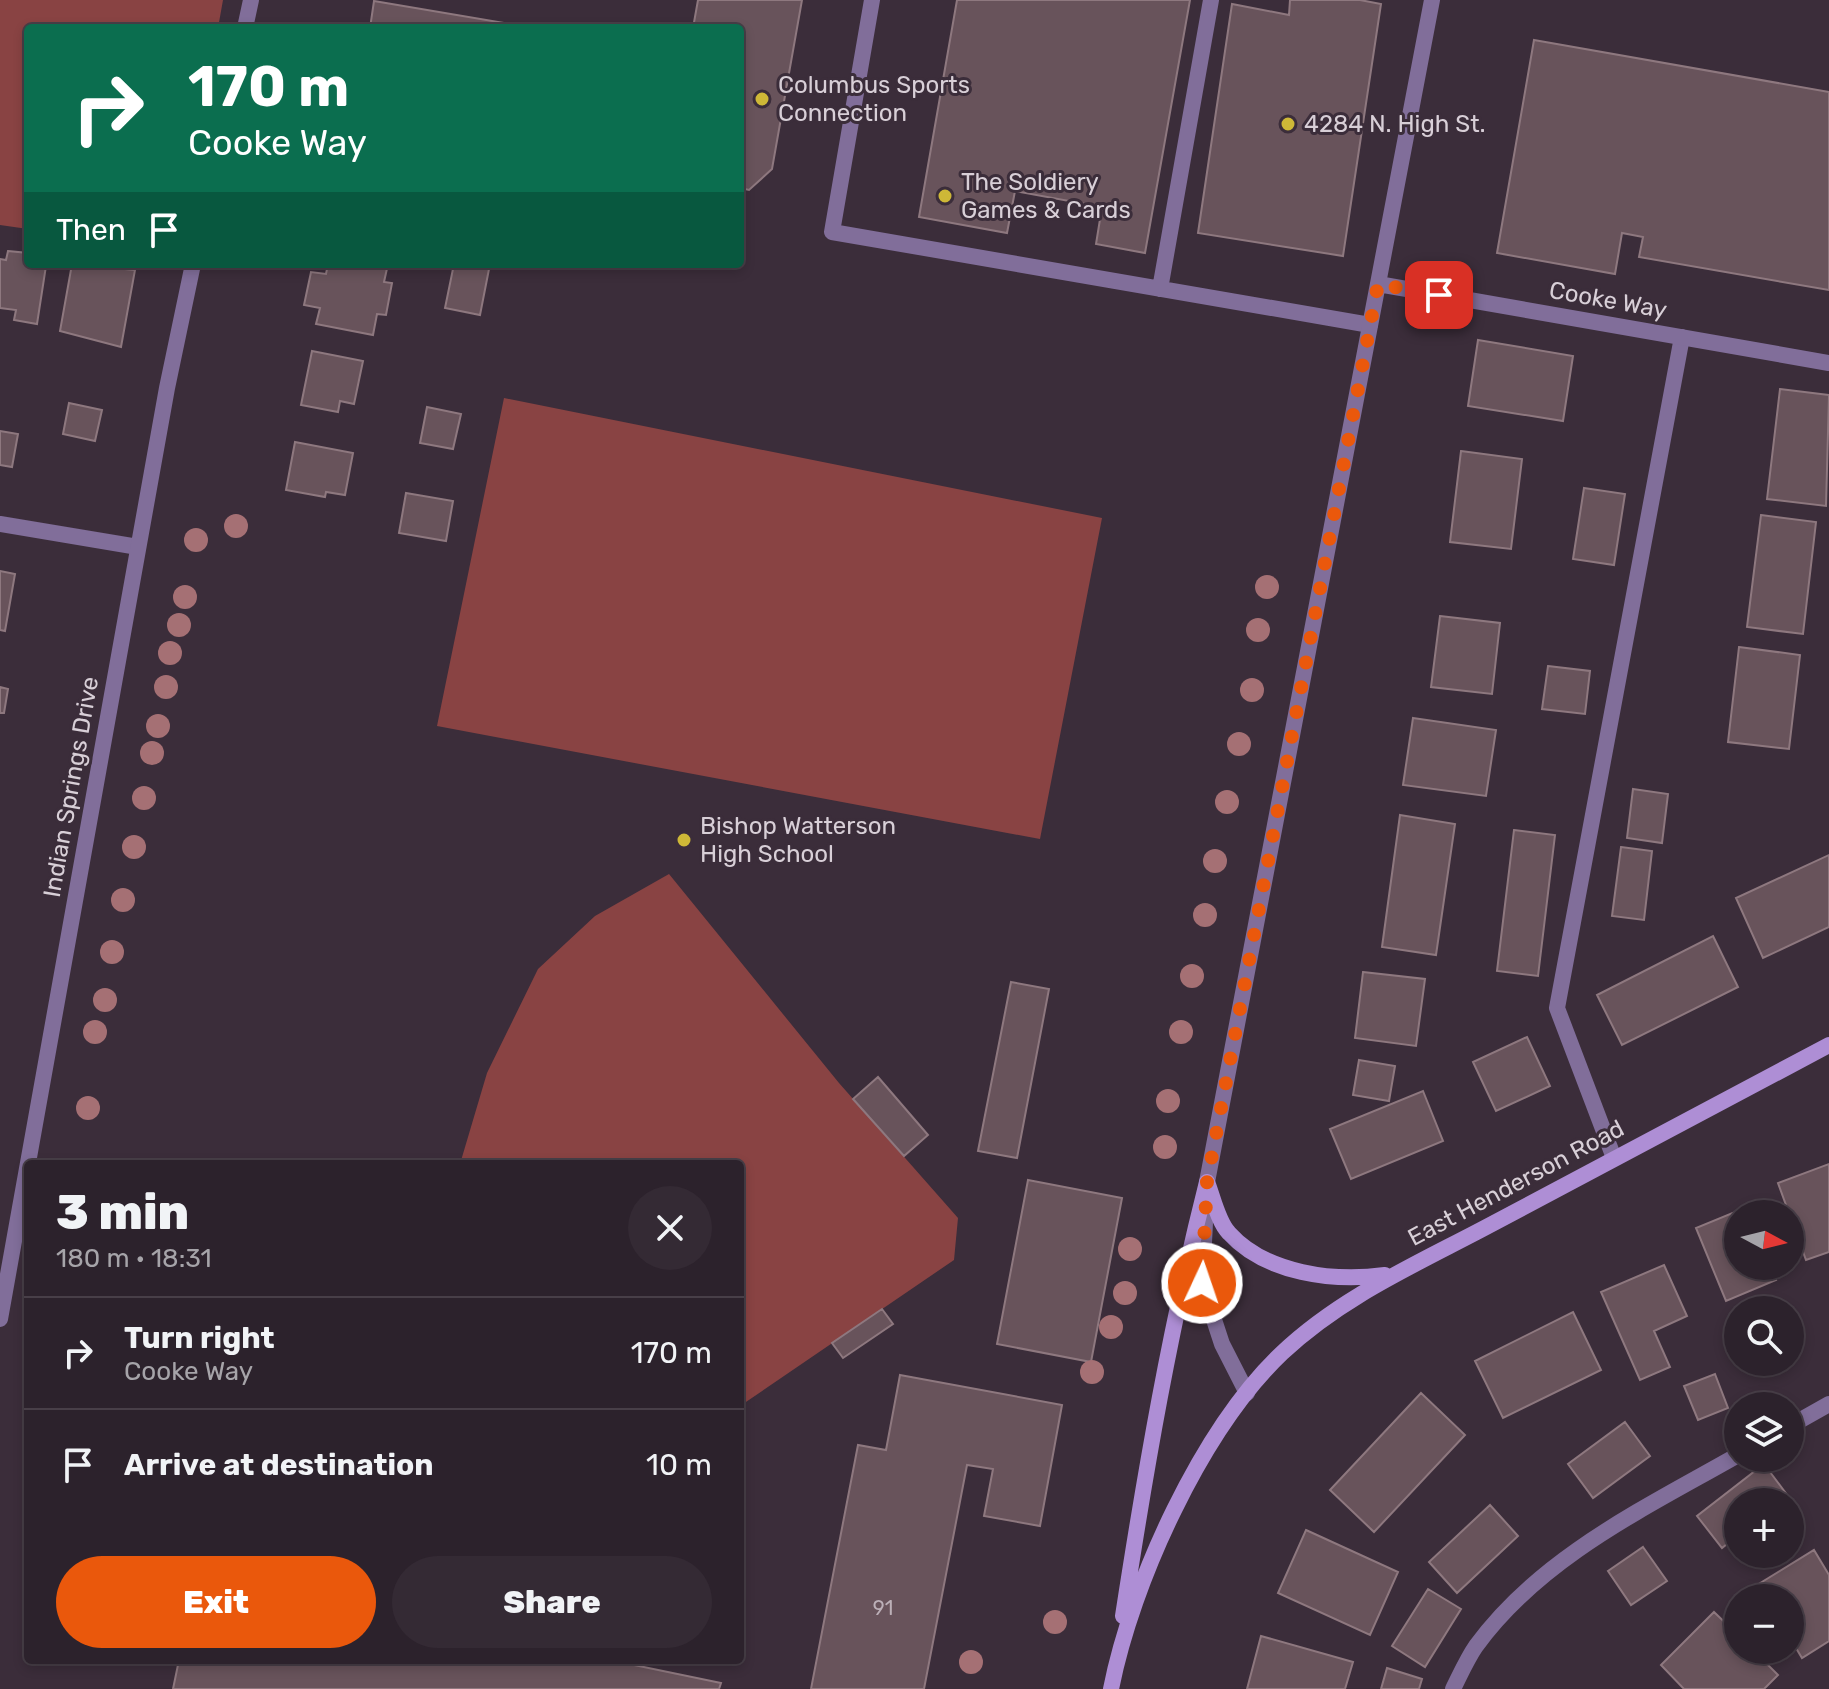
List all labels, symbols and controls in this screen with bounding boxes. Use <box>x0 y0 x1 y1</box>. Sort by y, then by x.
text: 170 m <box>188 54 349 120</box>
icon: right <box>56 56 160 160</box>
place label: Columbus Sports Connection <box>778 71 970 127</box>
marker: Columbus Sports Connection <box>753 90 771 108</box>
place label: 4284 N. High St. <box>1304 110 1486 138</box>
marker: 4284 N. High St. <box>1279 115 1297 133</box>
text: Cooke Way <box>188 121 367 164</box>
place label: The Soldiery Games & Cards <box>961 168 1131 224</box>
marker: The Soldiery Games & Cards <box>936 187 954 205</box>
icon: arrive <box>142 208 186 252</box>
text: Then <box>56 212 126 248</box>
pin <box>1405 261 1473 329</box>
icon: arrive <box>1417 273 1461 317</box>
street label: Cooke Way <box>1547 276 1669 324</box>
street label: Indian Springs Drive <box>38 674 104 900</box>
place label: Bishop Watterson High School <box>700 812 896 868</box>
marker: Bishop Watterson High School <box>675 831 693 849</box>
street label: East Henderson Road <box>1403 1114 1629 1252</box>
text: 3 min <box>56 1184 189 1241</box>
button: close <box>628 1186 712 1270</box>
north arrow <box>1724 1200 1804 1280</box>
map controls <box>1724 1200 1804 1664</box>
position arrow <box>1160 1241 1244 1325</box>
text: 180 m · 18:31 <box>56 1243 212 1274</box>
button: search <box>1724 1296 1804 1376</box>
text: Turn right <box>124 1320 275 1356</box>
icon: right <box>56 1331 100 1375</box>
text: 170 m <box>631 1335 712 1371</box>
text: Cooke Way <box>124 1356 253 1387</box>
button: layers <box>1724 1392 1804 1472</box>
icon: arrive <box>56 1443 100 1487</box>
text: Arrive at destination <box>124 1447 434 1483</box>
text: 10 m <box>646 1447 712 1483</box>
button: + <box>1724 1488 1804 1568</box>
button: Exit <box>56 1556 376 1648</box>
button: Share <box>392 1556 712 1648</box>
button: − <box>1724 1584 1804 1664</box>
house number: 91 <box>873 1596 893 1620</box>

